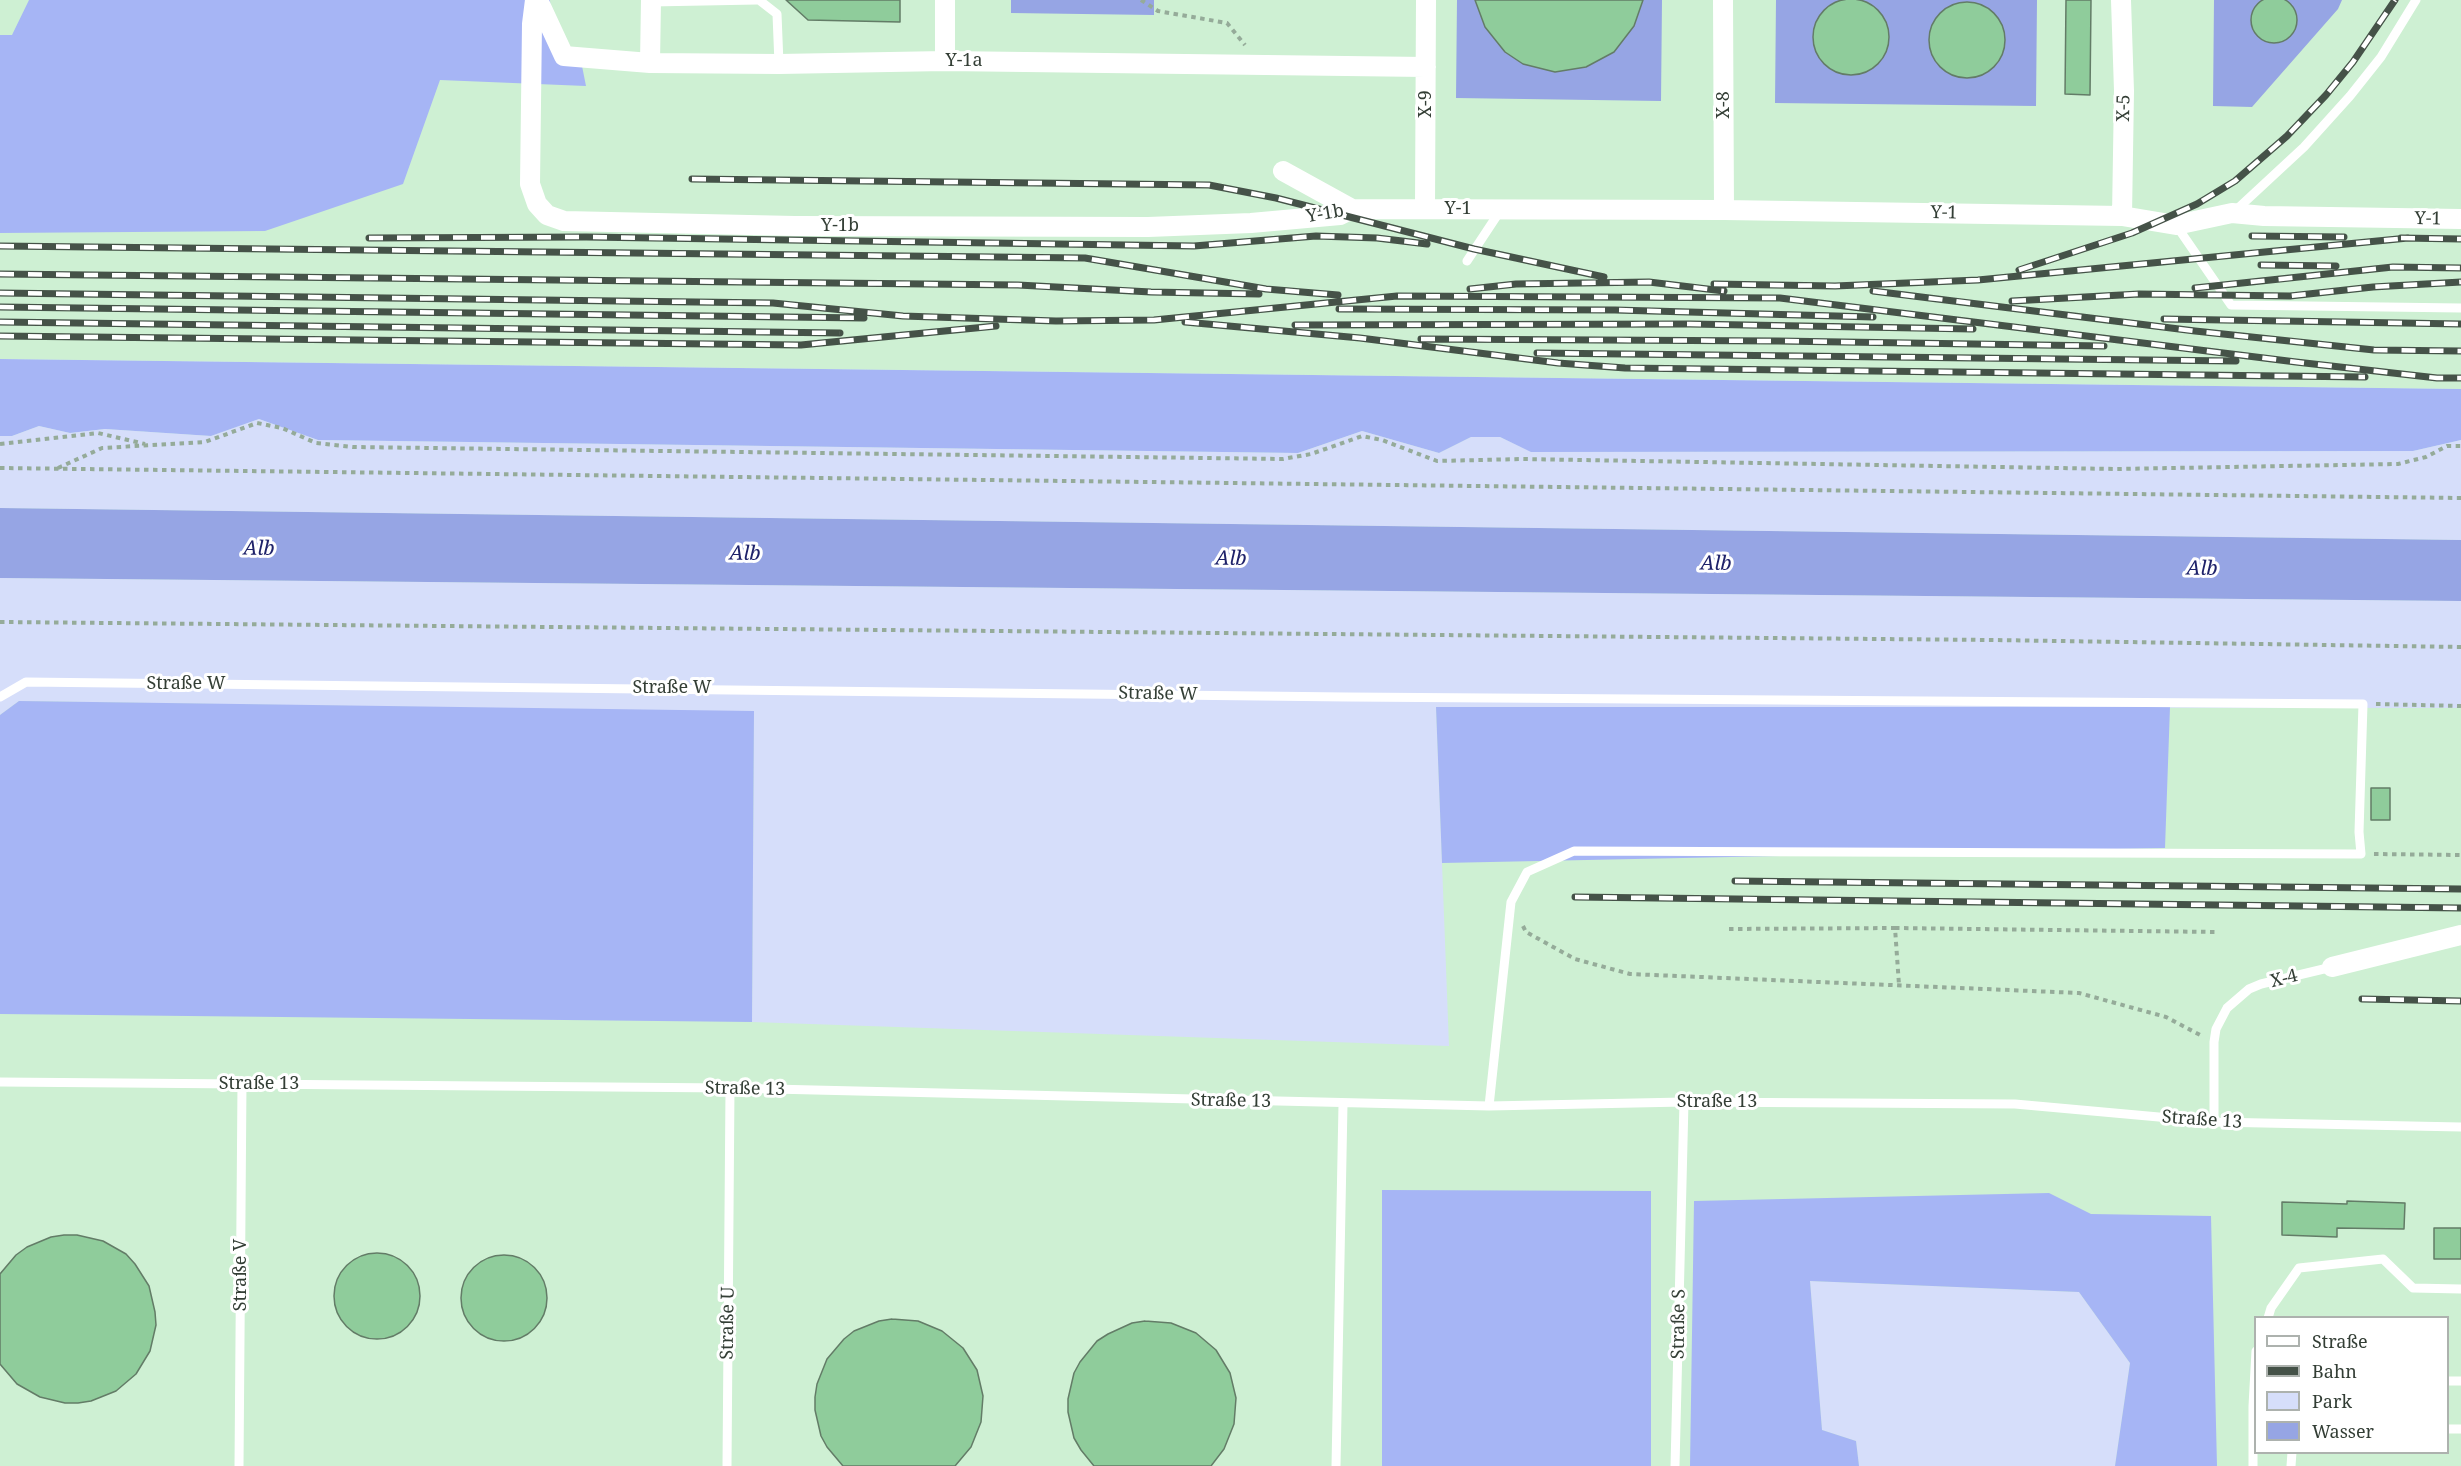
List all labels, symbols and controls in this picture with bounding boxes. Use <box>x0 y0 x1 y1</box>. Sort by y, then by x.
street label: Y-1a <box>945 50 983 72</box>
street label: X-9 <box>1415 90 1437 118</box>
street label: X-8 <box>1713 91 1735 119</box>
street label: X-5 <box>2113 94 2135 122</box>
street label: Y-1 <box>1445 198 1471 220</box>
street label: Y-1b <box>1304 200 1346 228</box>
street label: Y-1 <box>1930 202 1958 224</box>
street label: Y-1 <box>2414 208 2442 230</box>
street label: Y-1b <box>821 215 859 237</box>
water label: Alb <box>243 537 275 561</box>
water label: Alb <box>729 542 761 566</box>
water label: Alb <box>1215 547 1247 571</box>
water label: Alb <box>1700 552 1732 576</box>
water label: Alb <box>2186 557 2218 581</box>
street label: Straße W <box>146 673 226 695</box>
street label: Straße W <box>632 677 712 699</box>
street label: Straße W <box>1118 683 1198 705</box>
street label: X-4 <box>2268 965 2300 993</box>
street label: Straße 13 <box>219 1073 299 1095</box>
street label: Straße 13 <box>705 1077 785 1101</box>
street label: Straße 13 <box>1191 1089 1271 1113</box>
street label: Straße 13 <box>1677 1091 1757 1113</box>
street label: Straße 13 <box>2161 1106 2243 1134</box>
street label: Straße V <box>230 1239 252 1311</box>
street label: Straße U <box>717 1286 739 1360</box>
street label: Straße S <box>1668 1289 1690 1359</box>
legend <box>2254 1316 2449 1454</box>
text: Straße <box>2312 1329 2368 1353</box>
text: Bahn <box>2312 1359 2357 1383</box>
text: Park <box>2312 1389 2352 1413</box>
text: Wasser <box>2312 1419 2374 1443</box>

